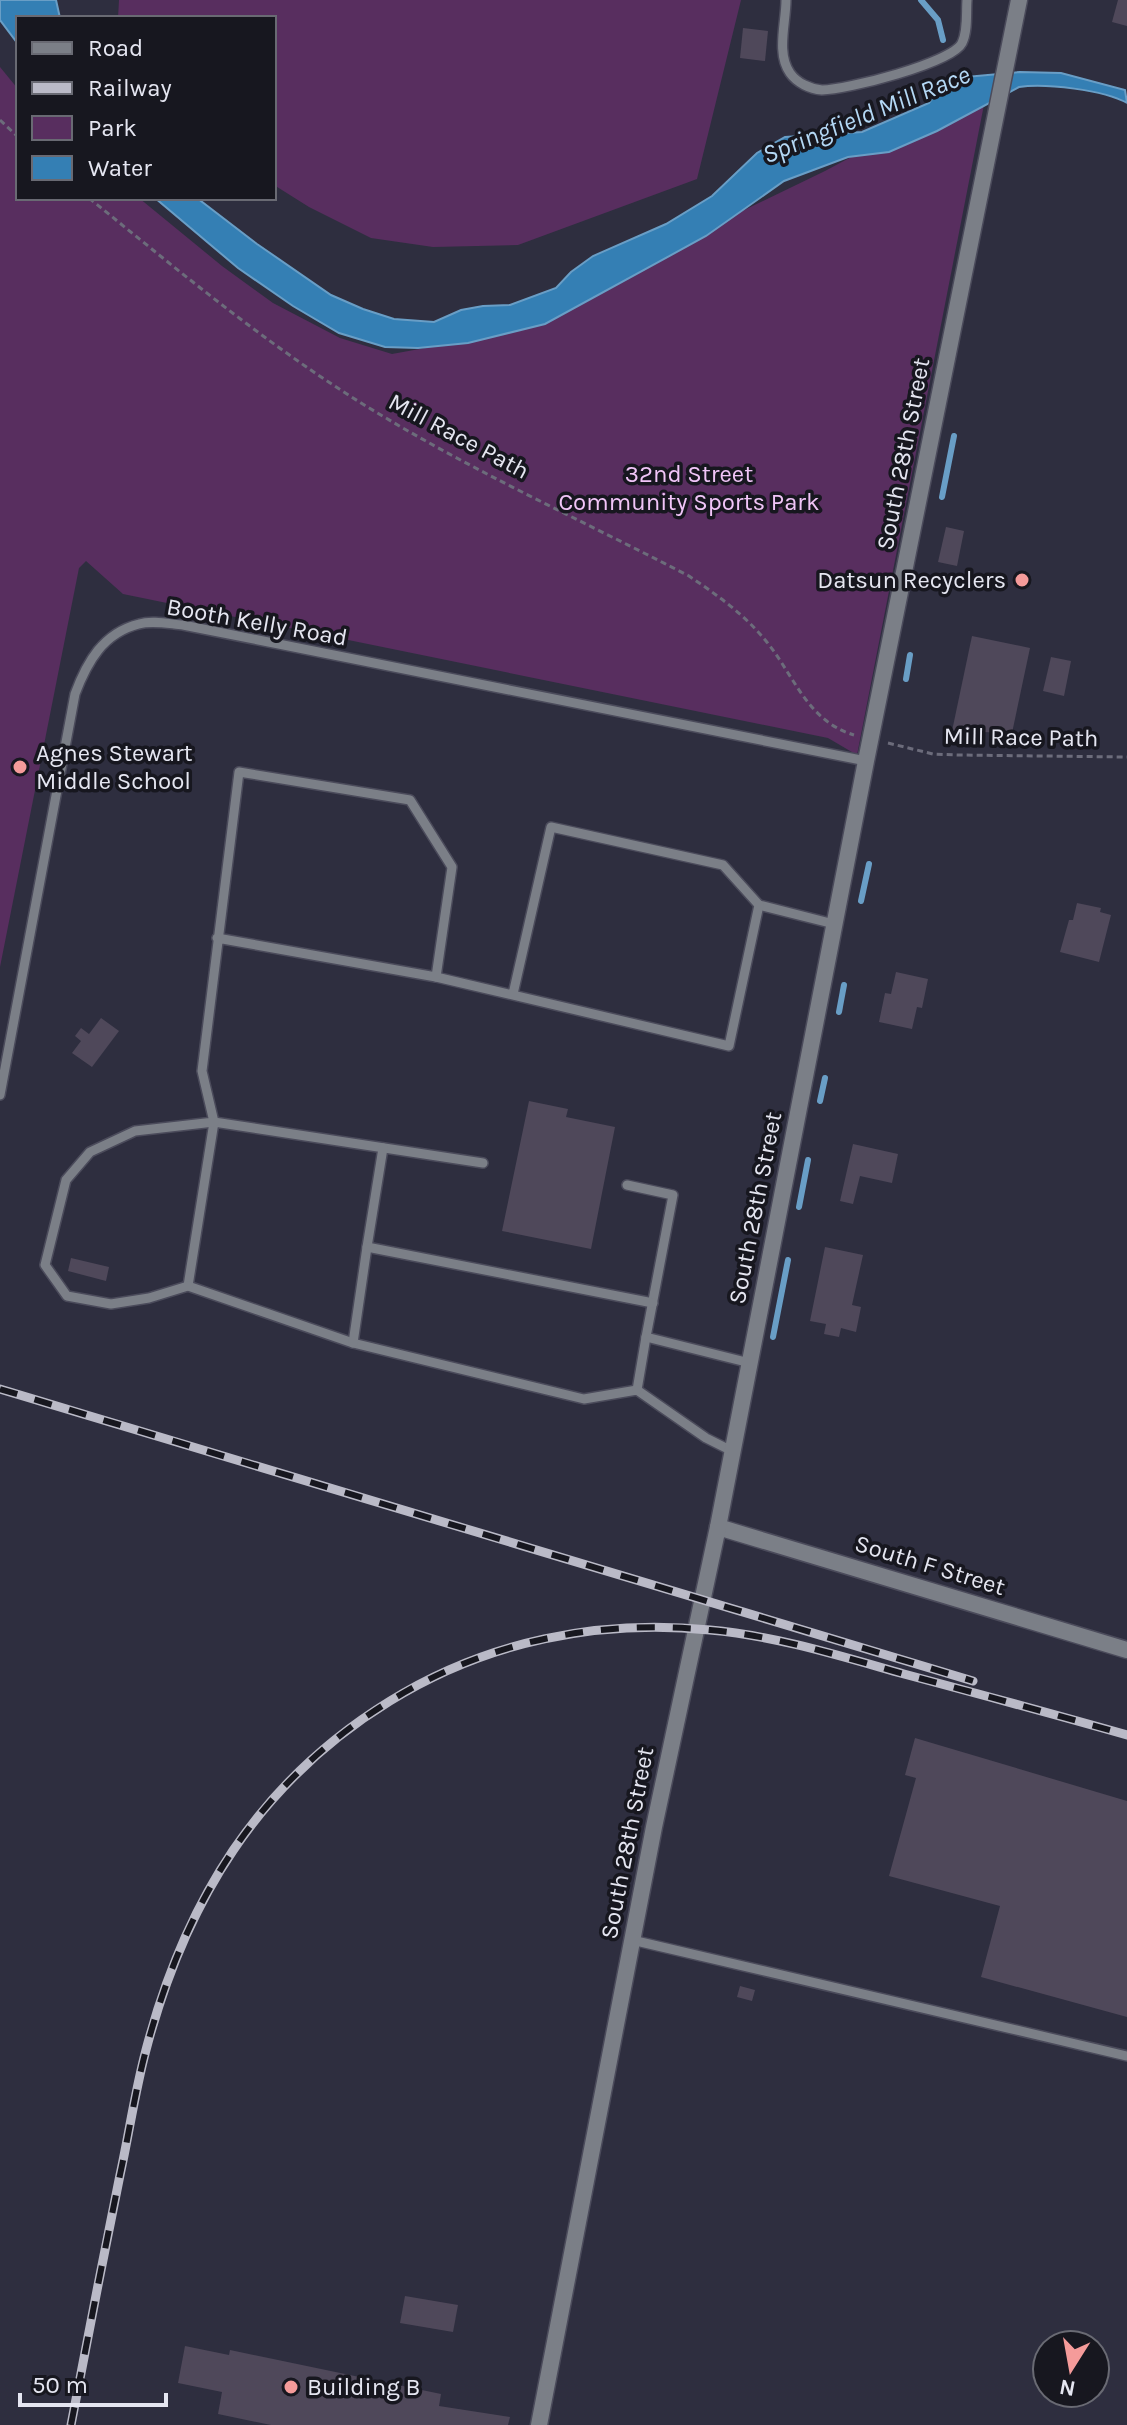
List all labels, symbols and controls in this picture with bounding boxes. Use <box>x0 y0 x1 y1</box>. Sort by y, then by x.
legend <box>16 16 276 200</box>
text: Road <box>88 34 143 62</box>
water label: Springfield Mill Race <box>758 59 975 170</box>
text: Railway <box>88 74 172 102</box>
text: Park <box>88 114 137 142</box>
text: Water <box>88 154 152 182</box>
street label: South 28th Street <box>871 356 935 552</box>
street label: Mill Race Path <box>384 387 534 485</box>
park label: 32nd Street Community Sports Park <box>558 460 820 516</box>
place label: Datsun Recyclers <box>817 566 1006 594</box>
marker: Datsun Recyclers <box>1013 571 1031 589</box>
street label: Booth Kelly Road <box>165 592 349 652</box>
street label: Mill Race Path <box>943 722 1099 752</box>
place label: Agnes Stewart Middle School <box>36 739 193 795</box>
marker: Agnes Stewart Middle School <box>11 758 29 776</box>
street label: South 28th Street <box>723 1110 787 1306</box>
street label: South F Street <box>852 1529 1008 1601</box>
street label: South 28th Street <box>595 1745 659 1941</box>
north arrow <box>1031 2329 1111 2409</box>
scale bar <box>20 2357 166 2407</box>
text: 50 m <box>32 2371 88 2399</box>
place label: Building B <box>307 2373 420 2401</box>
text: N <box>1057 2373 1078 2402</box>
marker: Building B <box>282 2378 300 2396</box>

